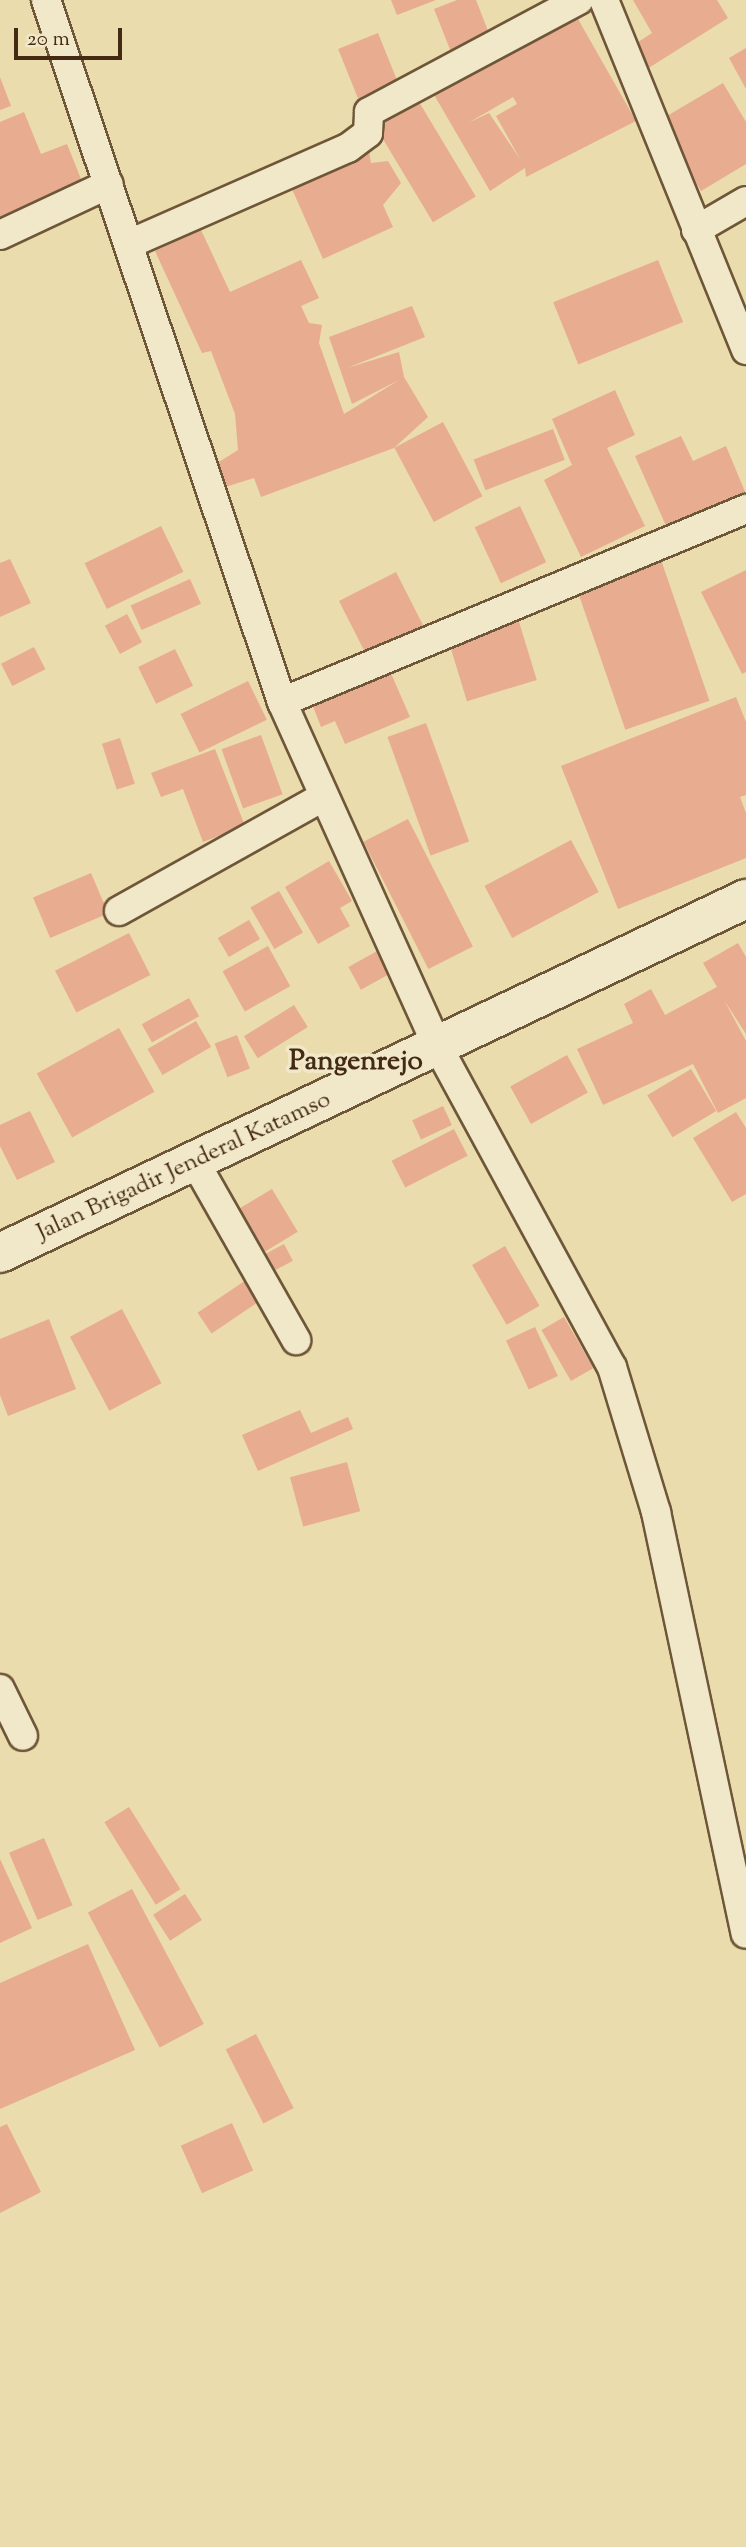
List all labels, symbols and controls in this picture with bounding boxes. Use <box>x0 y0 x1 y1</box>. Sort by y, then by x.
scale bar <box>18 14 126 58</box>
text: 20 m <box>27 25 70 55</box>
district label: Pangenrejo <box>289 1045 423 1079</box>
street label: Jalan Brigadir Jenderal Katamso <box>32 1086 336 1248</box>

